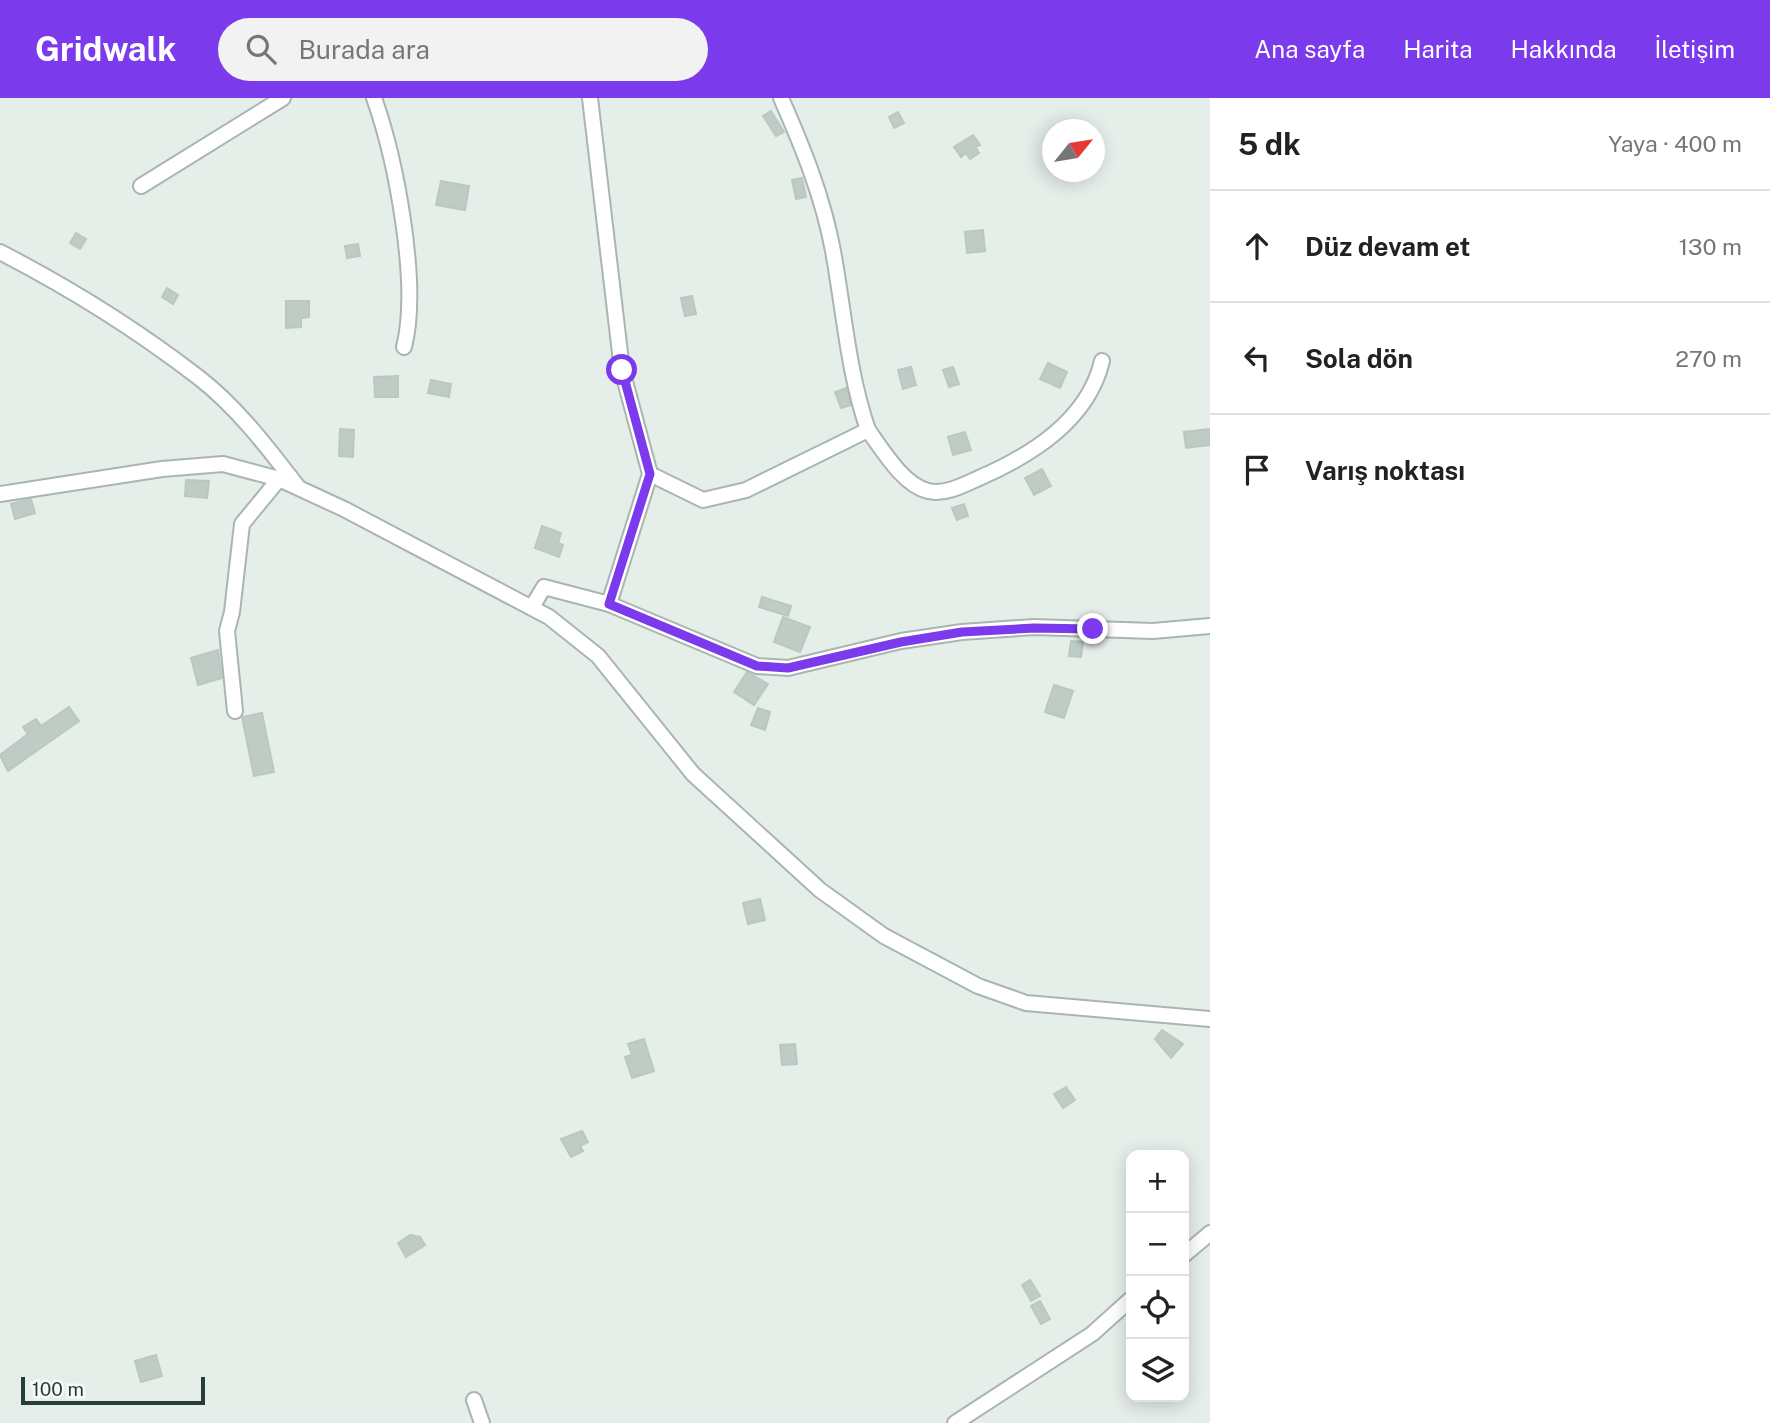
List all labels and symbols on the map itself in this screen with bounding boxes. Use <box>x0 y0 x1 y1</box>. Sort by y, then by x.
north arrow <box>1042 119 1105 182</box>
route start <box>606 354 637 385</box>
route end <box>1077 613 1108 644</box>
scale bar <box>21 1374 205 1406</box>

